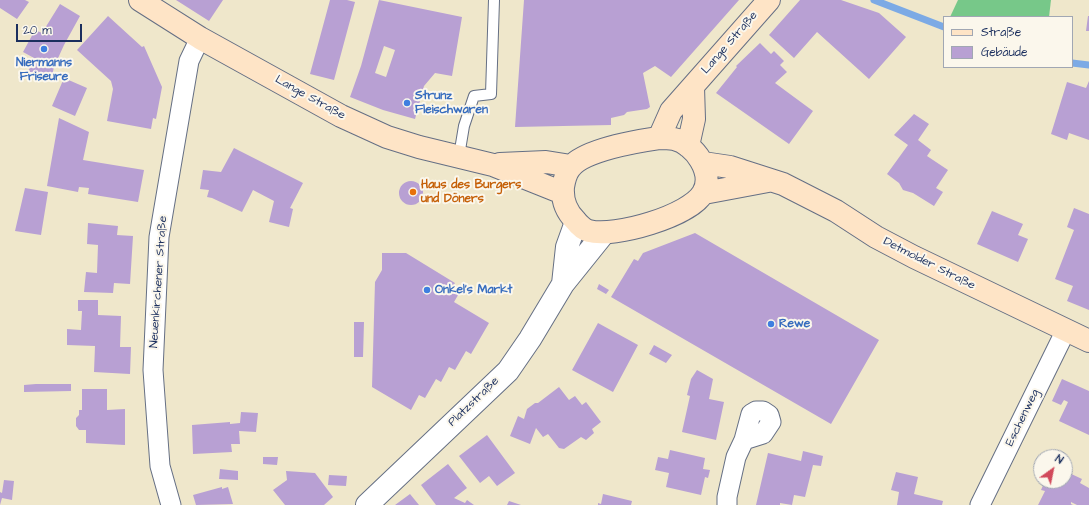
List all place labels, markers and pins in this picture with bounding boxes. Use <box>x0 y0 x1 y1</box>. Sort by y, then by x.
marker: Niermanns Friseure <box>39 44 49 54</box>
place label: Niermanns Friseure <box>16 56 72 84</box>
place label: Strunz Fleischwaren <box>415 89 488 117</box>
marker: Strunz Fleischwaren <box>402 98 412 108</box>
place label: Haus des Burgers und Döners <box>421 178 521 206</box>
marker: Haus des Burgers und Döners <box>408 187 418 197</box>
place label: Onkel's Markt <box>435 283 512 297</box>
marker: Onkel's Markt <box>422 285 432 295</box>
place label: Rewe <box>779 317 810 331</box>
marker: Rewe <box>766 319 776 329</box>

